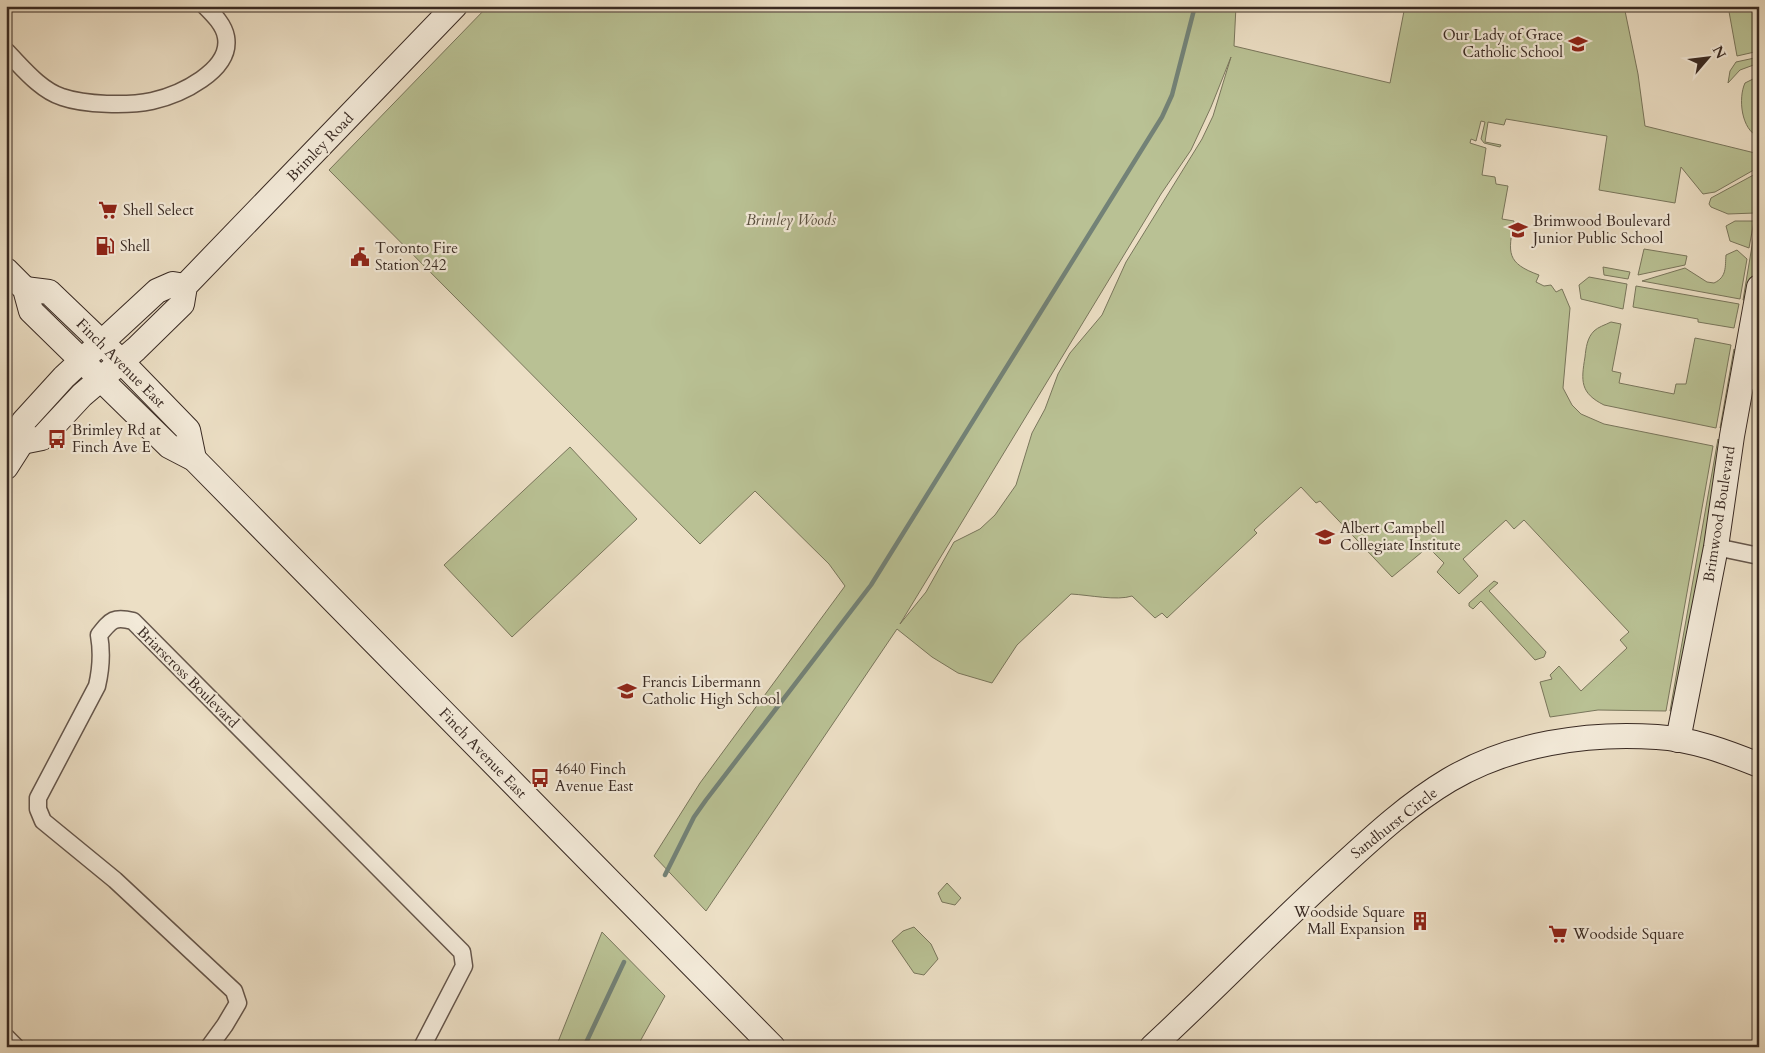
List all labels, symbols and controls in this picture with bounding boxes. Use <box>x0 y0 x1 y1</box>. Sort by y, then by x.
place label: Our Lady of Grace Catholic School <box>1443 25 1563 62</box>
north arrow <box>1682 32 1732 82</box>
school or university icon: Our Lady of Grace Catholic School <box>1567 33 1589 55</box>
text: N <box>1708 42 1730 62</box>
street label: Brimley Road <box>282 108 358 186</box>
supermarket icon: Shell Select <box>97 199 119 221</box>
place label: Shell Select <box>123 200 194 220</box>
park label: Brimley Woods <box>746 210 836 230</box>
place label: Brimwood Boulevard Junior Public School <box>1531 211 1671 248</box>
school or university icon: Brimwood Boulevard Junior Public School <box>1507 219 1529 241</box>
fuel station icon: Shell <box>94 235 116 257</box>
place label: Shell <box>120 236 150 256</box>
place label: Toronto Fire Station 242 <box>375 238 458 275</box>
public building icon: Toronto Fire Station 242 <box>349 246 371 268</box>
street label: Finch Avenue East <box>72 314 170 412</box>
place label: Brimley Rd at Finch Ave E <box>72 420 161 457</box>
bus stop icon: Brimley Rd at Finch Ave E <box>46 428 68 450</box>
street label: Brimwood Boulevard <box>1698 445 1740 583</box>
place label: Albert Campbell Collegiate Institute <box>1340 518 1461 555</box>
school or university icon: Albert Campbell Collegiate Institute <box>1314 526 1336 548</box>
street label: Briarscross Boulevard <box>133 622 243 732</box>
place label: Francis Libermann Catholic High School <box>642 672 780 709</box>
school or university icon: Francis Libermann Catholic High School <box>616 680 638 702</box>
street label: Finch Avenue East <box>435 703 532 803</box>
place label: 4640 Finch Avenue East <box>555 759 633 796</box>
bus stop icon: 4640 Finch Avenue East <box>529 767 551 789</box>
street label: Sandhurst Circle <box>1347 783 1442 863</box>
place label: Woodside Square Mall Expansion <box>1293 902 1405 939</box>
building icon: Woodside Square Mall Expansion <box>1409 910 1431 932</box>
supermarket icon: Woodside Square <box>1547 923 1569 945</box>
place label: Woodside Square <box>1572 924 1685 944</box>

